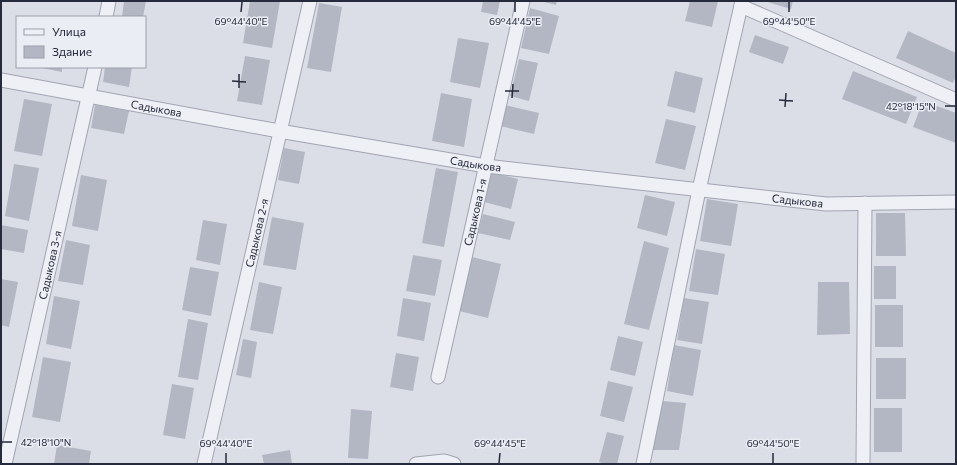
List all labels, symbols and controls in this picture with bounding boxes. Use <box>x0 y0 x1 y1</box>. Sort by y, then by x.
text: 69°44'40"E <box>215 15 268 27</box>
text: 69°44'45"E <box>489 15 541 27</box>
text: 69°44'50"E <box>763 15 815 27</box>
legend <box>16 16 146 68</box>
text: Улица <box>52 24 86 38</box>
text: Здание <box>52 44 92 58</box>
street label: Садыкова <box>130 97 183 119</box>
text: 42°18'15"N <box>886 100 936 112</box>
street label: Садыкова <box>449 153 502 174</box>
street label: Садыкова 1-я <box>461 177 489 247</box>
street label: Садыкова <box>771 191 824 210</box>
street label: Садыкова 2-я <box>242 197 271 269</box>
street label: Садыкова 3-я <box>36 229 64 301</box>
text: 42°18'10"N <box>21 436 71 448</box>
text: 69°44'40"E <box>200 437 253 449</box>
text: 69°44'45"E <box>474 437 526 449</box>
text: 69°44'50"E <box>747 437 799 449</box>

